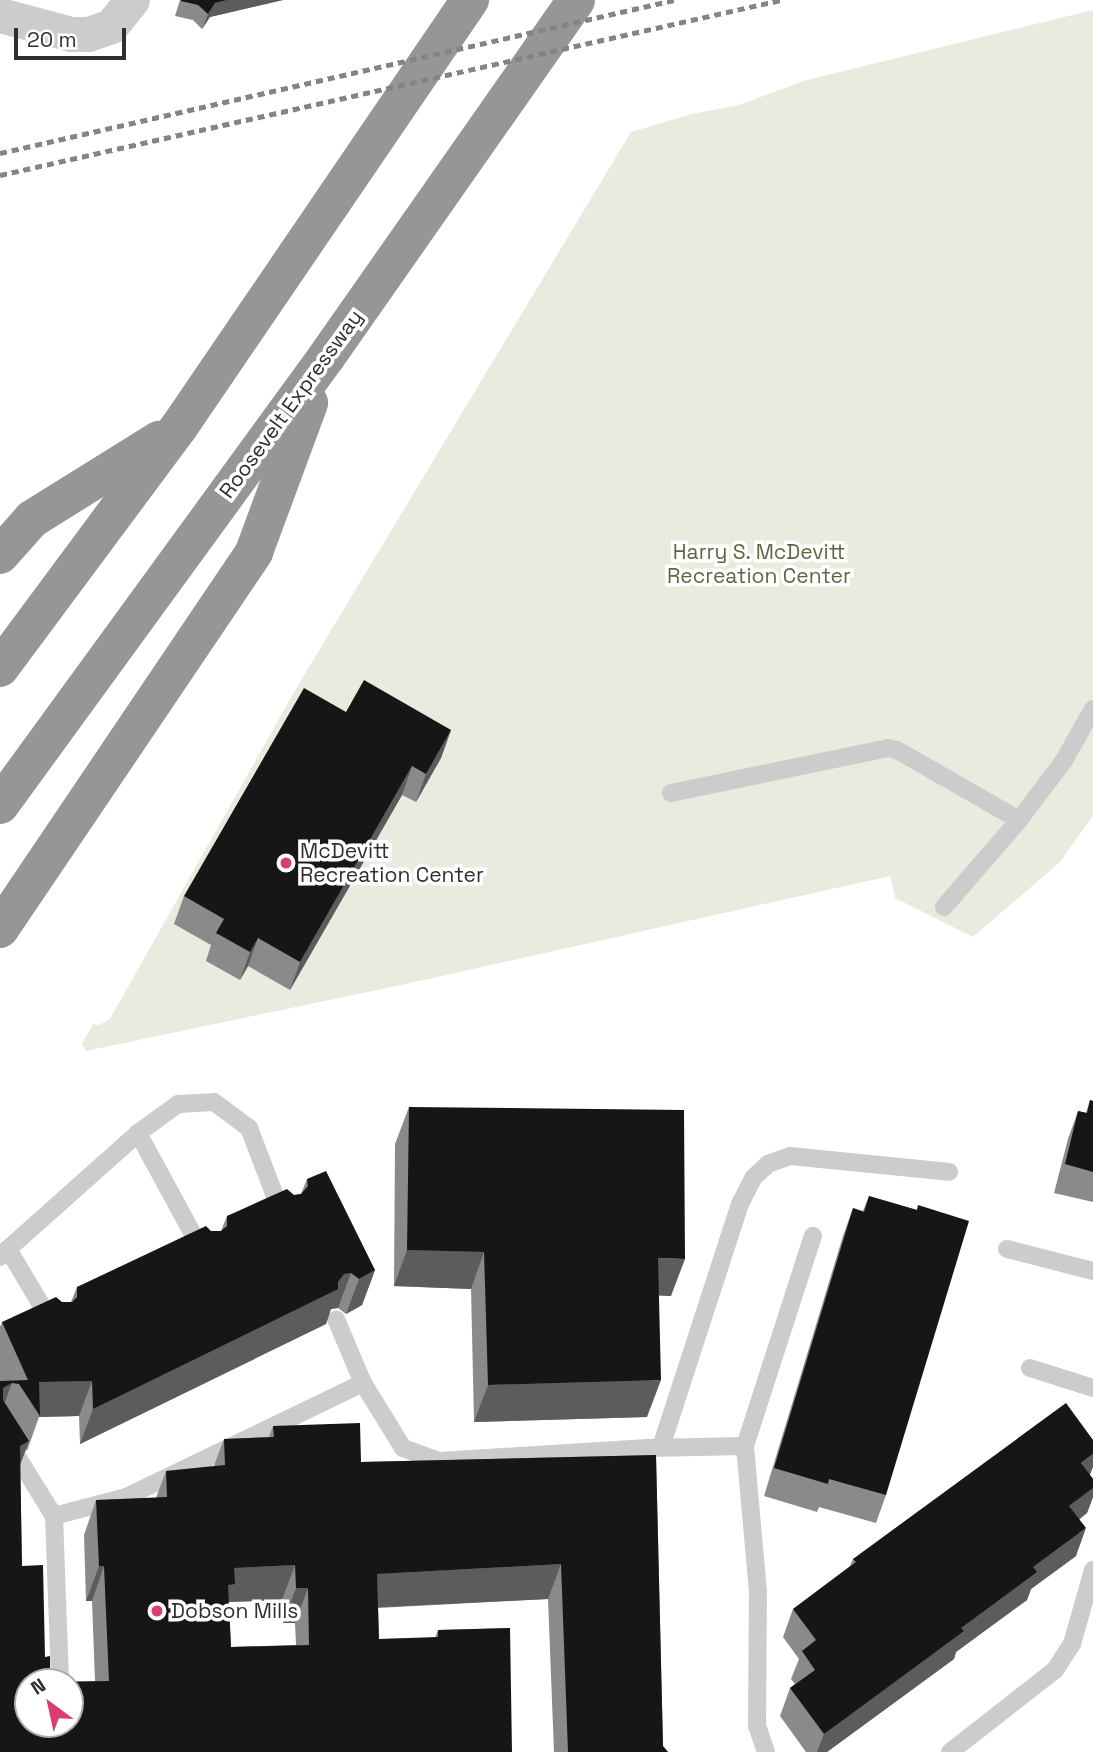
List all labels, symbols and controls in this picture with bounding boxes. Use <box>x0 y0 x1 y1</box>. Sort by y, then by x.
scale bar <box>18 14 130 58</box>
text: 20 m <box>27 26 77 53</box>
street label: Roosevelt Expressway <box>214 305 368 503</box>
park label: Harry S. McDevitt Recreation Center <box>667 539 851 589</box>
place label: McDevitt Recreation Center <box>300 838 484 888</box>
marker: McDevitt Recreation Center <box>278 855 294 871</box>
place label: Dobson Mills <box>171 1598 298 1624</box>
marker: Dobson Mills <box>149 1603 165 1619</box>
north arrow <box>14 1668 84 1738</box>
text: N <box>26 1673 51 1701</box>

